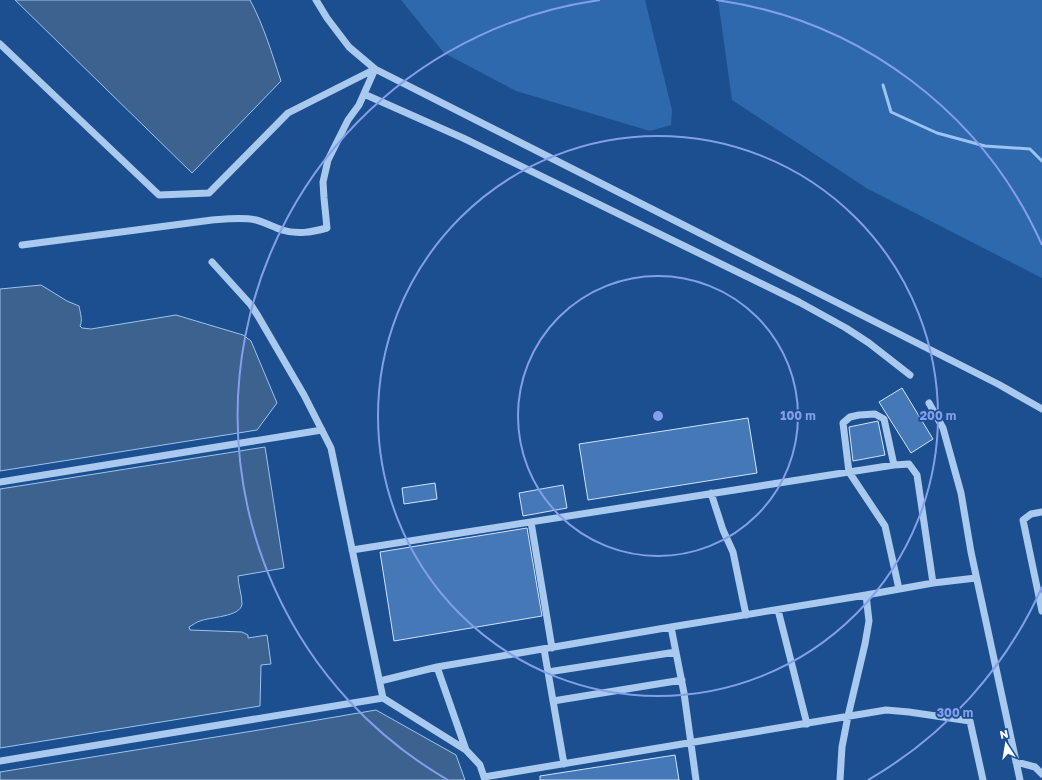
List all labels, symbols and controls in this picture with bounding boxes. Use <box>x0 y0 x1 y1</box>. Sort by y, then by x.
text: 100 m <box>780 408 816 423</box>
text: 200 m <box>920 408 956 423</box>
centre of rings <box>651 409 665 423</box>
text: 300 m <box>937 705 973 720</box>
north arrow <box>986 724 1026 764</box>
text: N <box>998 727 1009 741</box>

